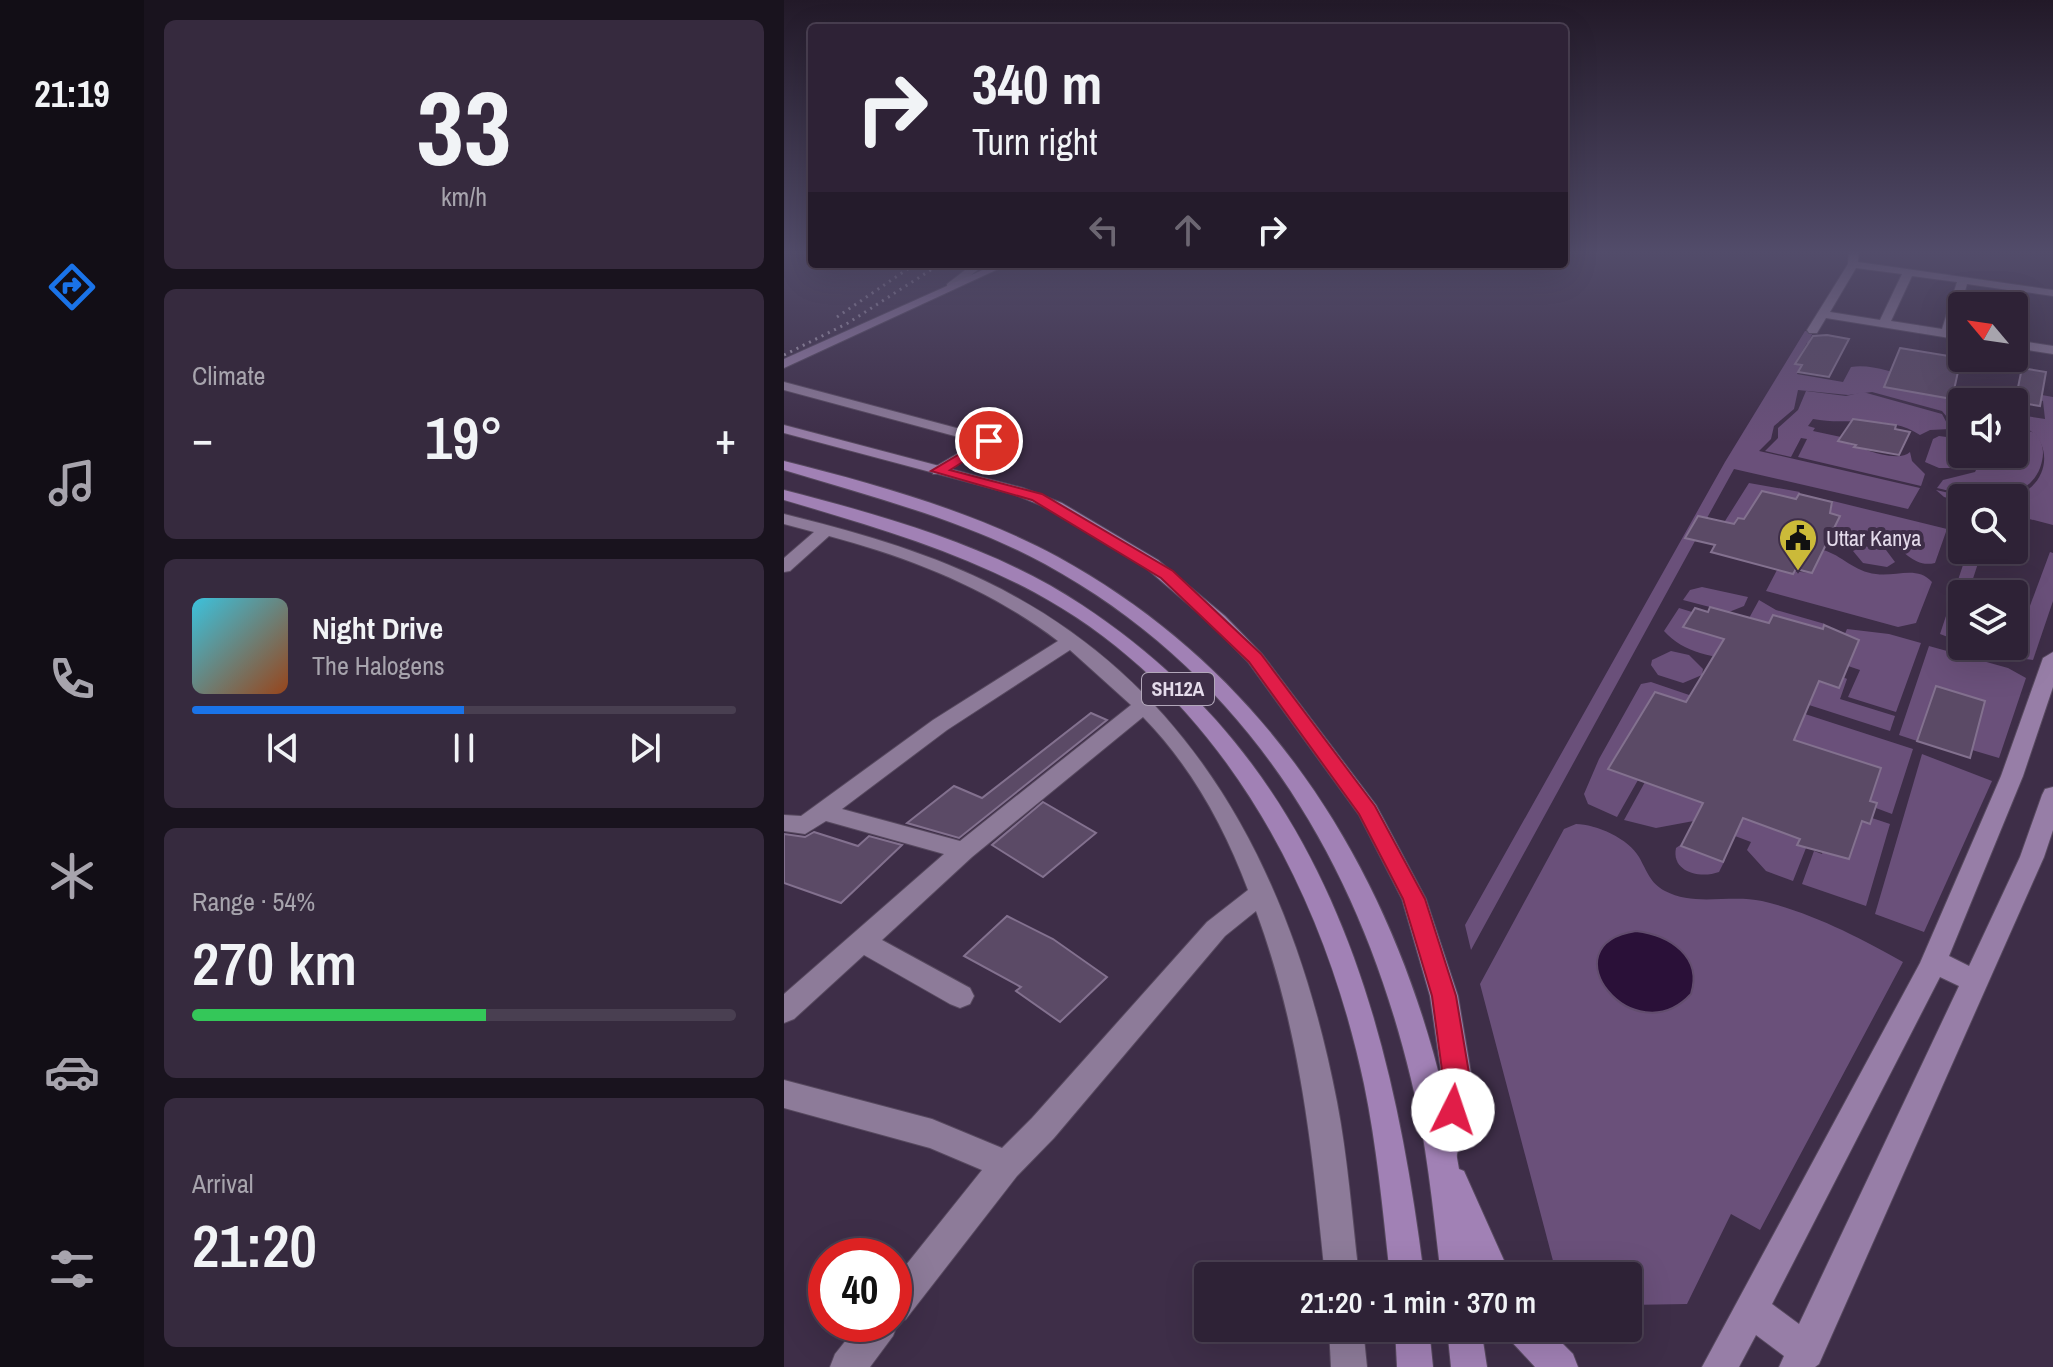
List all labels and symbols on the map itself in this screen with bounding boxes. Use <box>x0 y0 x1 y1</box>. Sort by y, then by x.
north arrow <box>1948 292 2028 372</box>
pin <box>955 407 1023 475</box>
public building icon: Uttar Kanya <box>1777 517 1819 572</box>
place label: Uttar Kanya <box>1826 523 1921 553</box>
road number: SH12A <box>1142 673 1214 705</box>
position arrow <box>1411 1068 1495 1152</box>
speed limit sign: 40 <box>808 1238 912 1342</box>

